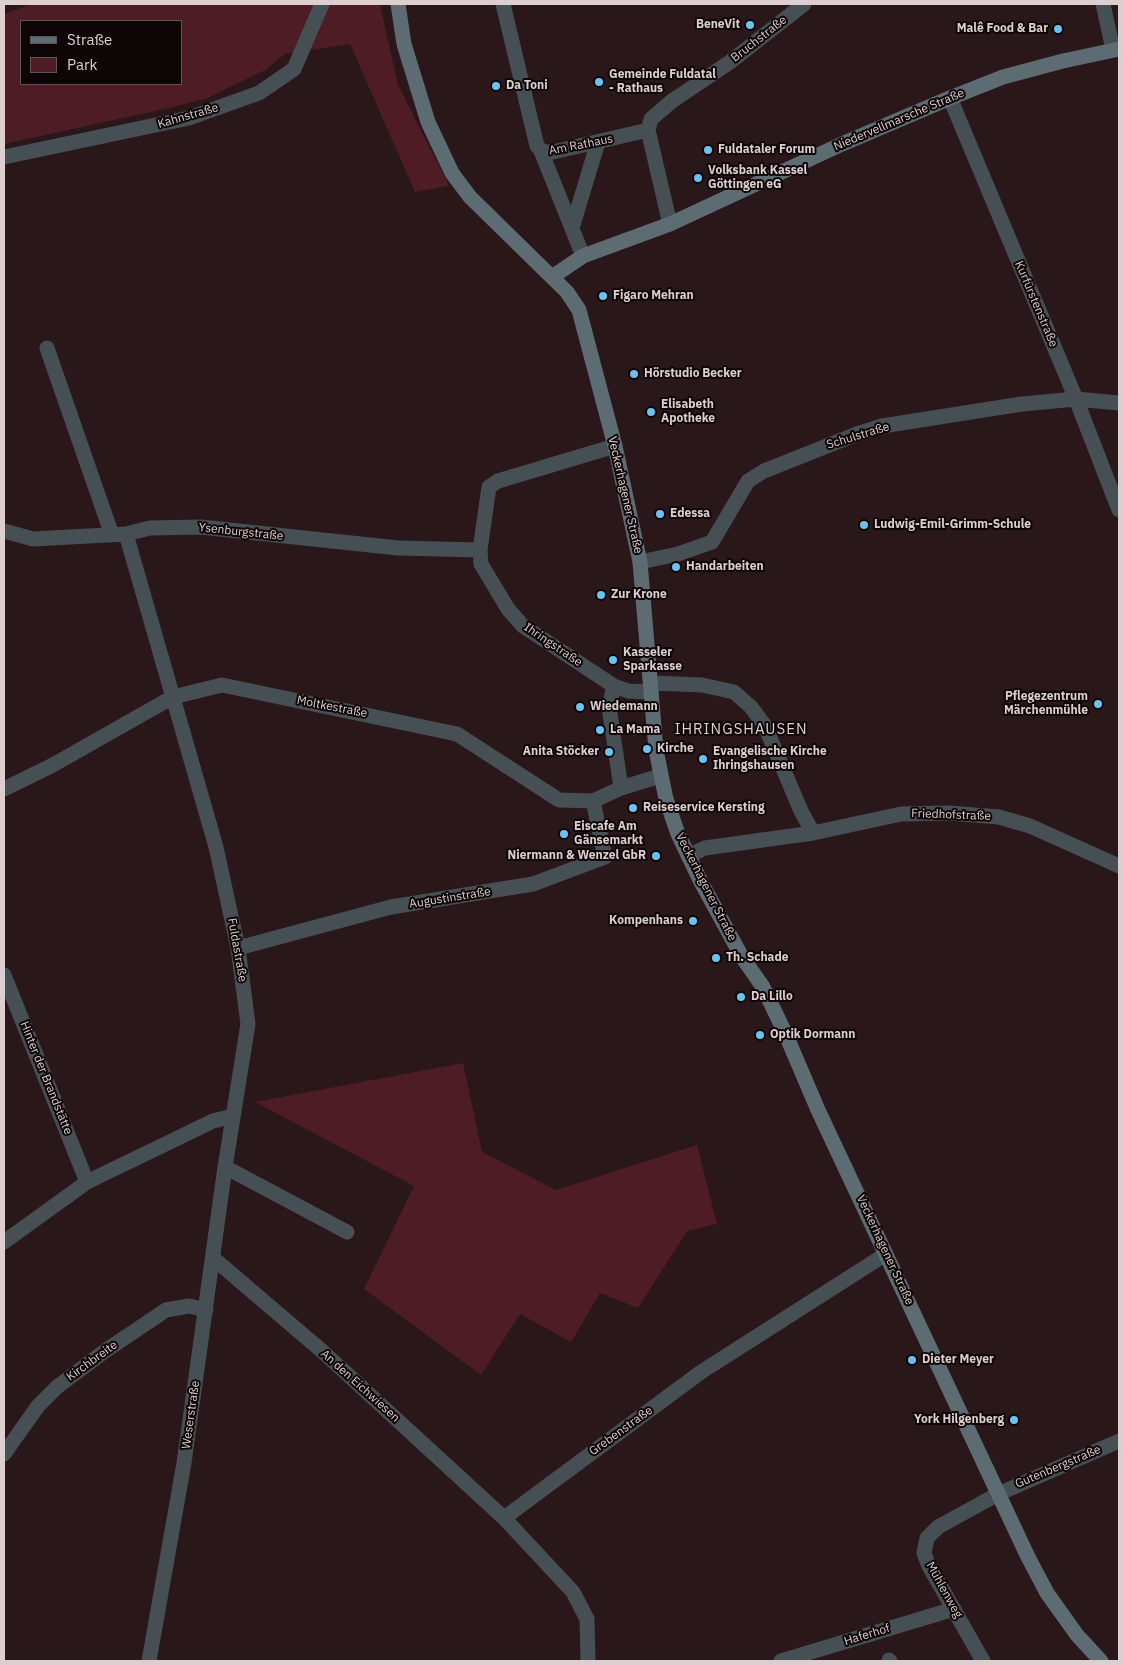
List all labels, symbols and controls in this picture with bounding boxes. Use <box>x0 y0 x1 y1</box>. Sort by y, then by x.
street label: Bruchstraße <box>728 13 790 65</box>
place label: BeneVit <box>696 18 740 32</box>
marker: BeneVit <box>744 19 756 31</box>
legend <box>20 20 182 85</box>
place label: Malê Food & Bar <box>957 22 1048 36</box>
marker: Malê Food & Bar <box>1052 23 1064 35</box>
text: Straße <box>67 30 112 49</box>
text: Park <box>67 55 97 74</box>
place label: Gemeinde Fuldatal - Rathaus <box>609 68 716 96</box>
marker: Gemeinde Fuldatal - Rathaus <box>593 76 605 88</box>
place label: Da Toni <box>506 79 548 93</box>
marker: Da Toni <box>490 80 502 92</box>
street label: Niedervellmarsche Straße <box>831 86 967 154</box>
street label: Kahnstraße <box>156 100 220 132</box>
street label: Am Rathaus <box>548 132 614 158</box>
place label: Fuldataler Forum <box>718 143 815 157</box>
marker: Fuldataler Forum <box>702 144 714 156</box>
place label: Volksbank Kassel Göttingen eG <box>708 164 807 192</box>
marker: Volksbank Kassel Göttingen eG <box>692 172 704 184</box>
street label: Kurfürstenstraße <box>1011 259 1061 349</box>
place label: Figaro Mehran <box>613 289 694 303</box>
marker: Figaro Mehran <box>597 290 609 302</box>
place label: Hörstudio Becker <box>644 367 741 381</box>
marker: Hörstudio Becker <box>628 368 640 380</box>
place label: Elisabeth Apotheke <box>661 398 715 426</box>
marker: Elisabeth Apotheke <box>645 406 657 418</box>
street label: Schulstraße <box>825 420 891 452</box>
street label: Veckerhagener Straße <box>605 435 645 555</box>
place label: Edessa <box>670 507 710 521</box>
marker: Edessa <box>654 508 666 520</box>
place label: Ludwig-Emil-Grimm-Schule <box>874 518 1031 532</box>
marker: Ludwig-Emil-Grimm-Schule <box>858 519 870 531</box>
street label: Ysenburgstraße <box>198 520 284 544</box>
place label: Handarbeiten <box>686 560 764 574</box>
marker: Handarbeiten <box>670 561 682 573</box>
place label: Zur Krone <box>611 588 667 602</box>
marker: Zur Krone <box>595 589 607 601</box>
street label: Ihringstraße <box>521 620 585 670</box>
place label: Kasseler Sparkasse <box>623 646 682 674</box>
marker: Kasseler Sparkasse <box>607 654 619 666</box>
place label: Pflegezentrum Märchenmühle <box>1004 690 1088 718</box>
street label: Moltkestraße <box>295 693 369 721</box>
marker: Pflegezentrum Märchenmühle <box>1092 698 1104 710</box>
place label: Wiedemann <box>590 700 658 714</box>
marker: Wiedemann <box>574 701 586 713</box>
district label: IHRINGSHAUSEN <box>673 721 809 739</box>
place label: La Mama <box>610 723 660 737</box>
marker: La Mama <box>594 724 606 736</box>
place label: Kirche <box>657 742 694 756</box>
marker: Kirche <box>641 743 653 755</box>
place label: Anita Stöcker <box>523 745 599 759</box>
place label: Evangelische Kirche Ihringshausen <box>713 745 827 773</box>
marker: Anita Stöcker <box>603 746 615 758</box>
marker: Evangelische Kirche Ihringshausen <box>697 753 709 765</box>
place label: Reiseservice Kersting <box>643 801 765 815</box>
marker: Reiseservice Kersting <box>627 802 639 814</box>
street label: Friedhofstraße <box>911 806 991 824</box>
place label: Eiscafe Am Gänsemarkt <box>574 820 643 848</box>
marker: Eiscafe Am Gänsemarkt <box>558 828 570 840</box>
street label: Veckerhagener Straße <box>672 830 740 944</box>
place label: Niermann & Wenzel GbR <box>508 849 646 863</box>
marker: Niermann & Wenzel GbR <box>650 850 662 862</box>
street label: Augustinstraße <box>408 884 492 912</box>
place label: Kompenhans <box>609 914 683 928</box>
marker: Kompenhans <box>687 915 699 927</box>
street label: Fuldastraße <box>224 917 250 983</box>
place label: Th. Schade <box>726 951 788 965</box>
marker: Th. Schade <box>710 952 722 964</box>
place label: Da Lillo <box>751 990 793 1004</box>
marker: Da Lillo <box>735 991 747 1003</box>
street label: Hinter der Brandstätte <box>17 1019 75 1137</box>
place label: Optik Dormann <box>770 1028 855 1042</box>
marker: Optik Dormann <box>754 1029 766 1041</box>
street label: Veckerhagener Straße <box>853 1193 917 1307</box>
street label: Kirchbreite <box>64 1338 120 1384</box>
street label: An den Eichwiesen <box>318 1347 402 1425</box>
place label: Dieter Meyer <box>922 1353 994 1367</box>
marker: Dieter Meyer <box>906 1354 918 1366</box>
street label: Weserstraße <box>179 1380 203 1450</box>
street label: Grebenstraße <box>587 1403 655 1459</box>
place label: York Hilgenberg <box>914 1413 1004 1427</box>
marker: York Hilgenberg <box>1008 1414 1020 1426</box>
street label: Gutenbergstraße <box>1013 1442 1103 1492</box>
street label: Mühlenweg <box>923 1559 965 1621</box>
street label: Haferhof <box>842 1621 892 1649</box>

